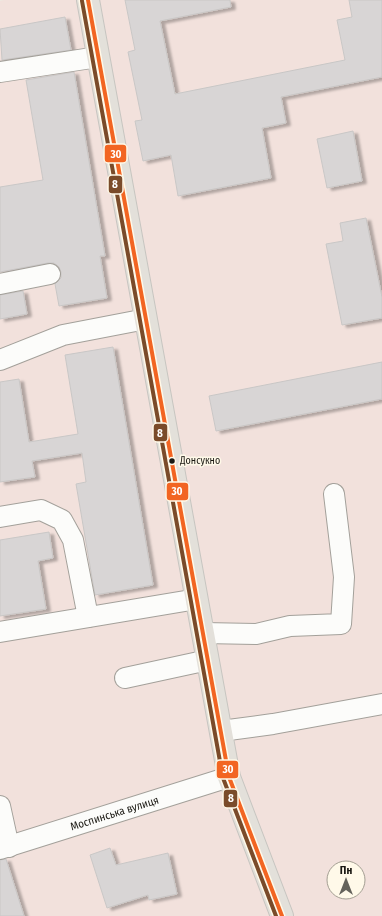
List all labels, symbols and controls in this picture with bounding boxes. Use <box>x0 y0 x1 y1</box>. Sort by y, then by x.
line badge: 30 <box>104 144 127 163</box>
text: 30 <box>109 148 122 161</box>
line badge: 8 <box>108 175 123 194</box>
text: 8 <box>112 178 118 191</box>
line badge: 8 <box>153 423 168 442</box>
text: 8 <box>157 427 163 440</box>
place label: Донсукно <box>179 455 220 467</box>
marker: Донсукно <box>167 456 177 466</box>
line badge: 30 <box>166 482 189 501</box>
text: 30 <box>170 485 183 498</box>
line badge: 30 <box>216 760 239 779</box>
text: 30 <box>221 763 234 776</box>
line badge: 8 <box>223 789 238 808</box>
text: 8 <box>228 792 234 805</box>
street label: Моспинська вулиця <box>69 793 160 833</box>
north arrow <box>326 860 366 900</box>
text: Пн <box>340 864 352 877</box>

